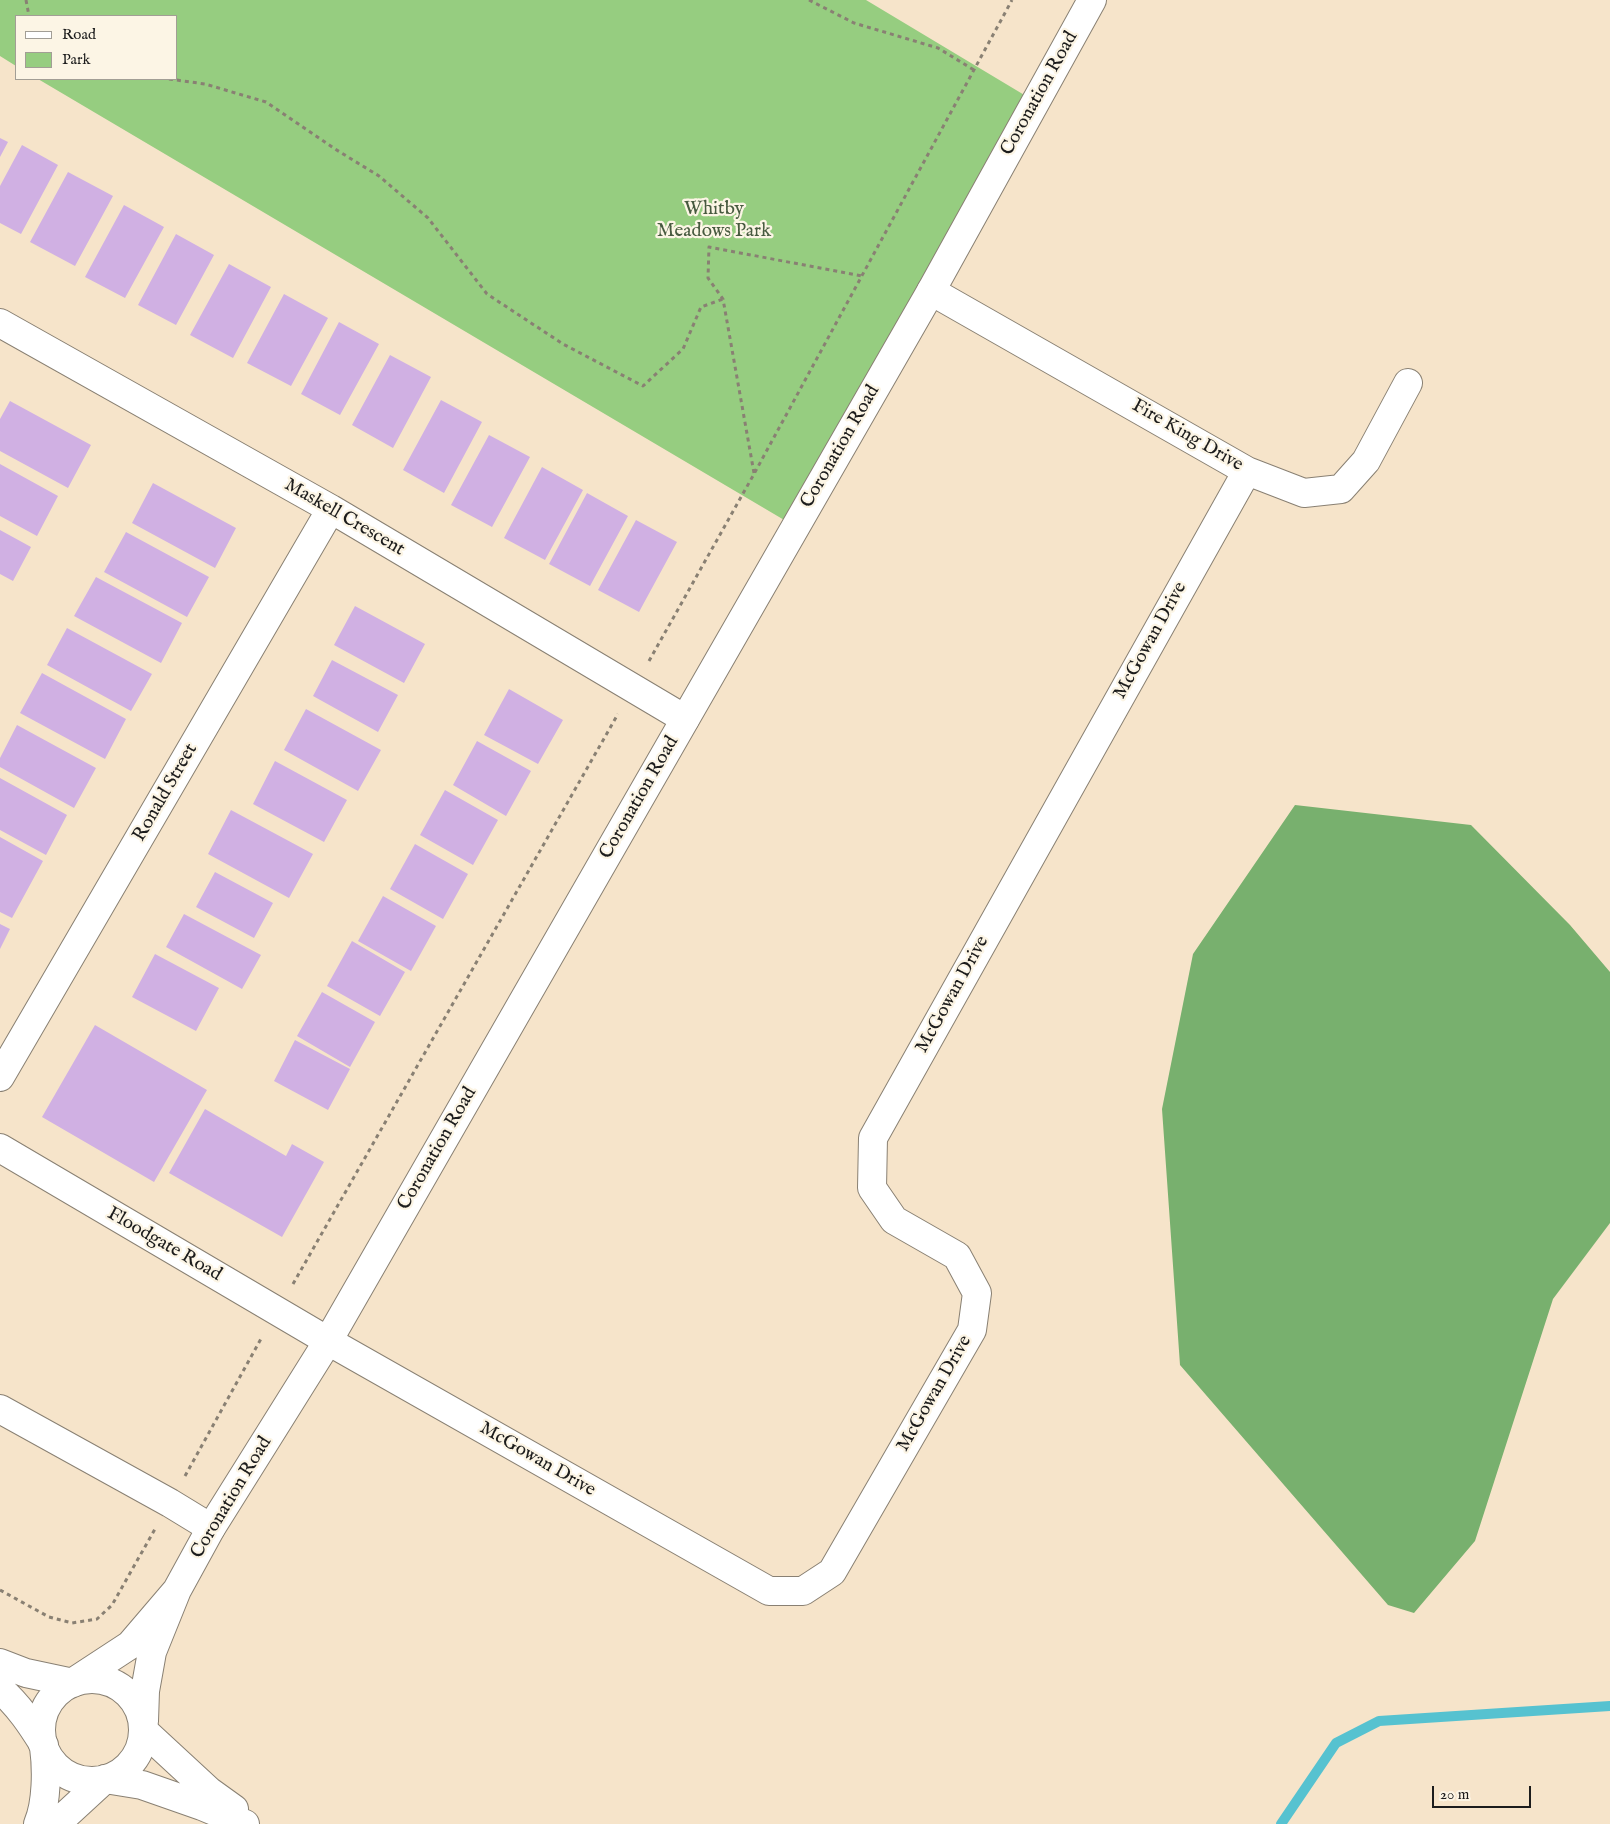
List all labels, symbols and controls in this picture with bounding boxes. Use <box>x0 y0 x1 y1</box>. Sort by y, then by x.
legend <box>15 15 178 80</box>
text: Road <box>62 25 96 44</box>
street label: Coronation Road <box>997 28 1083 160</box>
text: Park <box>62 50 91 69</box>
park label: Whitby Meadows Park <box>657 199 771 243</box>
street label: Coronation Road <box>797 381 885 513</box>
street label: Fire King Drive <box>1127 395 1247 477</box>
street label: Maskell Crescent <box>280 474 408 562</box>
street label: McGowan Drive <box>1109 579 1193 703</box>
street label: Coronation Road <box>596 732 684 864</box>
street label: Ronald Street <box>129 740 203 846</box>
street label: McGowan Drive <box>911 933 995 1057</box>
street label: Coronation Road <box>394 1083 482 1215</box>
street label: Floodgate Road <box>103 1203 225 1287</box>
street label: McGowan Drive <box>893 1332 977 1456</box>
street label: McGowan Drive <box>475 1418 599 1502</box>
street label: Coronation Road <box>187 1433 277 1563</box>
scale bar <box>1435 1776 1534 1808</box>
text: 20 m <box>1440 1785 1469 1804</box>

